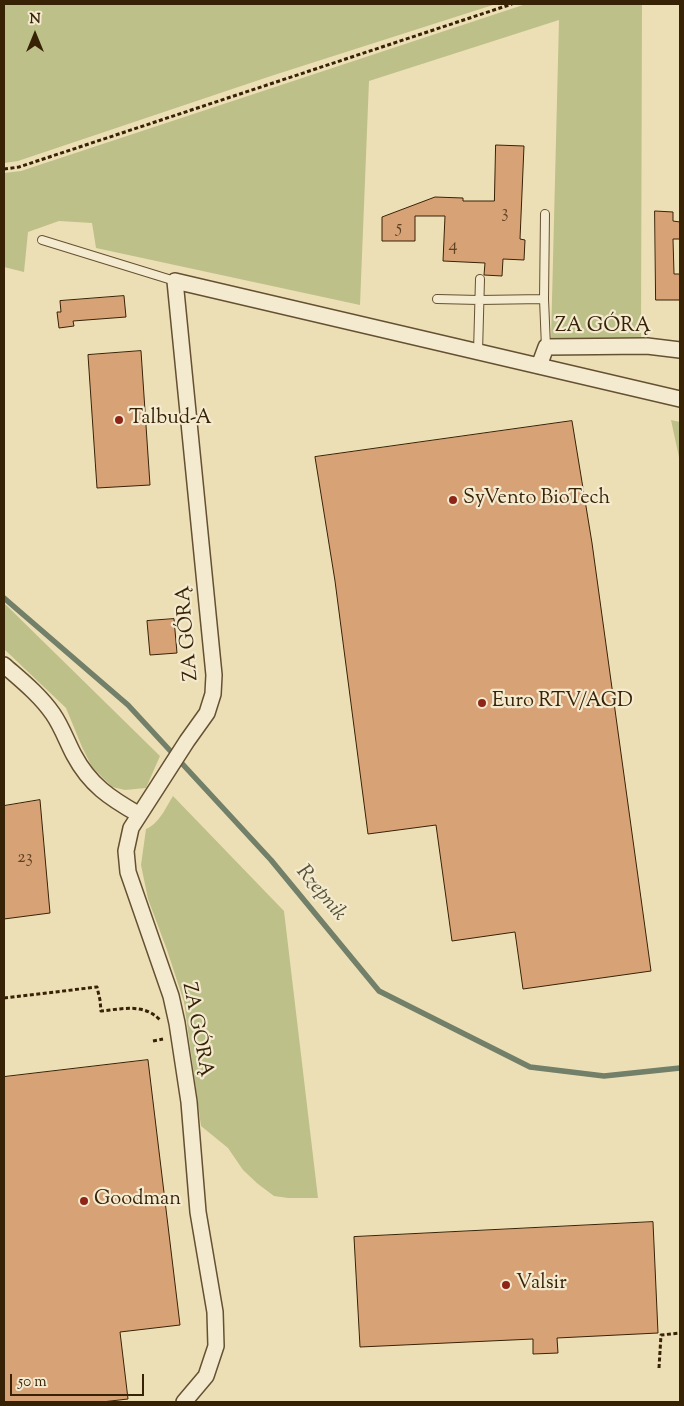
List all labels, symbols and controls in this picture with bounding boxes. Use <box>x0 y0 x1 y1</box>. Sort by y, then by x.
north arrow <box>10 10 60 60</box>
text: N <box>29 10 41 30</box>
house number: 3 <box>501 203 509 225</box>
house number: 5 <box>396 218 402 240</box>
house number: 4 <box>448 236 458 258</box>
street label: ZA GÓRĄ <box>555 316 651 340</box>
place label: Talbud-A <box>129 408 212 432</box>
marker: Talbud-A <box>113 414 125 426</box>
place label: SyVento BioTech <box>463 488 610 512</box>
marker: SyVento BioTech <box>447 494 459 506</box>
street label: ZA GÓRĄ <box>173 584 205 682</box>
place label: Euro RTV/AGD <box>492 691 633 715</box>
marker: Euro RTV/AGD <box>476 697 488 709</box>
house number: 23 <box>17 848 33 870</box>
water label: Rzepnik <box>289 861 351 927</box>
street label: ZA GÓRĄ <box>175 981 217 1079</box>
place label: Goodman <box>94 1189 181 1213</box>
marker: Goodman <box>78 1195 90 1207</box>
place label: Valsir <box>516 1273 567 1297</box>
marker: Valsir <box>500 1279 512 1291</box>
scale bar <box>12 1364 146 1396</box>
text: 50 m <box>18 1372 47 1393</box>

